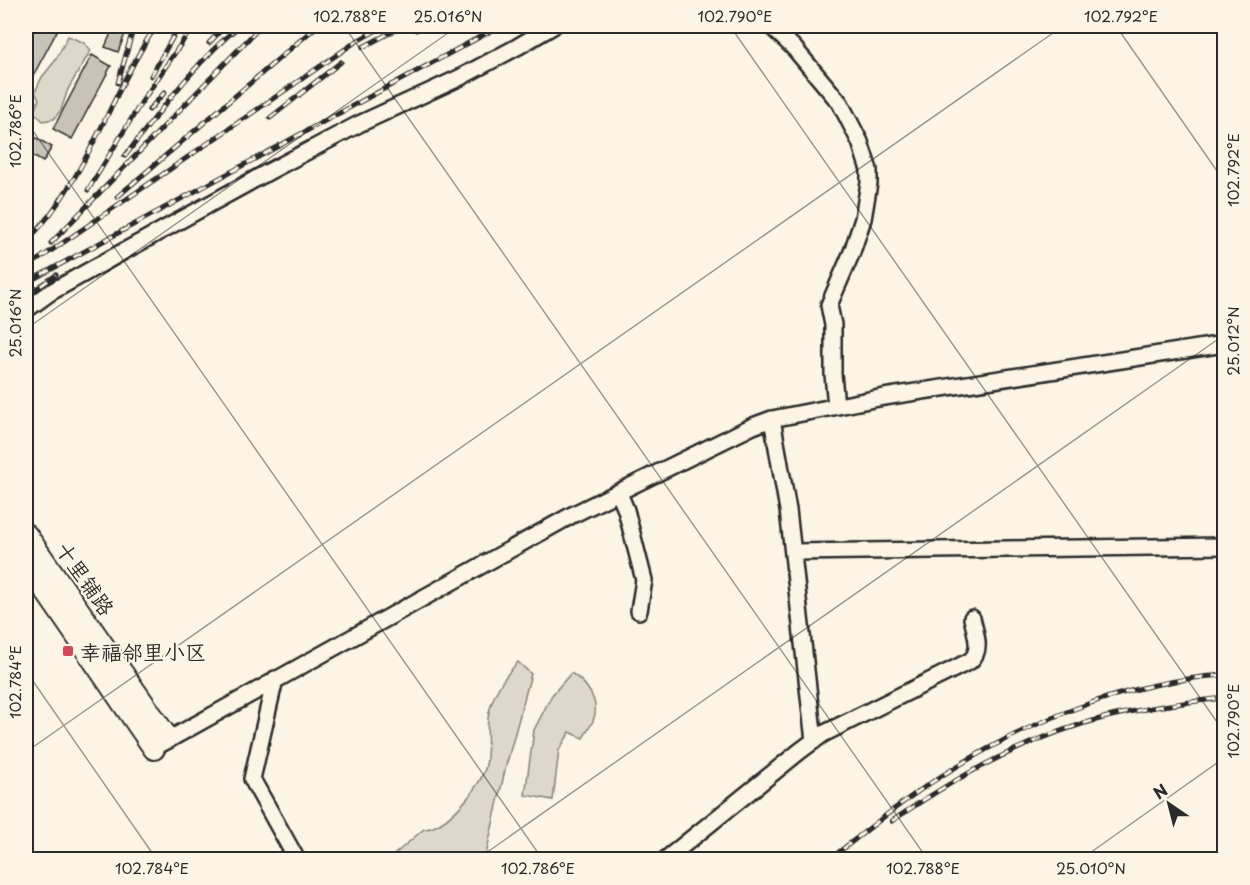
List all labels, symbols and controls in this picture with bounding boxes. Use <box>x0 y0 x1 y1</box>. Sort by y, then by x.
text: 102.788°E <box>313 4 387 27</box>
text: 25.016°N <box>413 4 483 27</box>
text: 102.790°E <box>698 4 772 27</box>
text: 102.792°E <box>1084 4 1158 27</box>
text: 102.786°E <box>3 94 26 168</box>
text: 102.792°E <box>1221 133 1244 207</box>
text: 25.016°N <box>3 288 26 358</box>
text: 25.012°N <box>1221 306 1244 376</box>
street label: 十里铺路 <box>49 534 123 622</box>
place label: 幸福邻里小区 <box>80 635 206 667</box>
marker: 幸福邻里小区 <box>61 644 75 658</box>
text: 102.784°E <box>3 645 26 719</box>
text: 102.790°E <box>1221 684 1244 758</box>
north arrow <box>1139 774 1199 834</box>
text: N <box>1148 777 1172 804</box>
text: 102.784°E <box>115 856 189 879</box>
text: 102.786°E <box>501 856 575 879</box>
text: 102.788°E <box>886 856 960 879</box>
text: 25.010°N <box>1056 856 1126 879</box>

